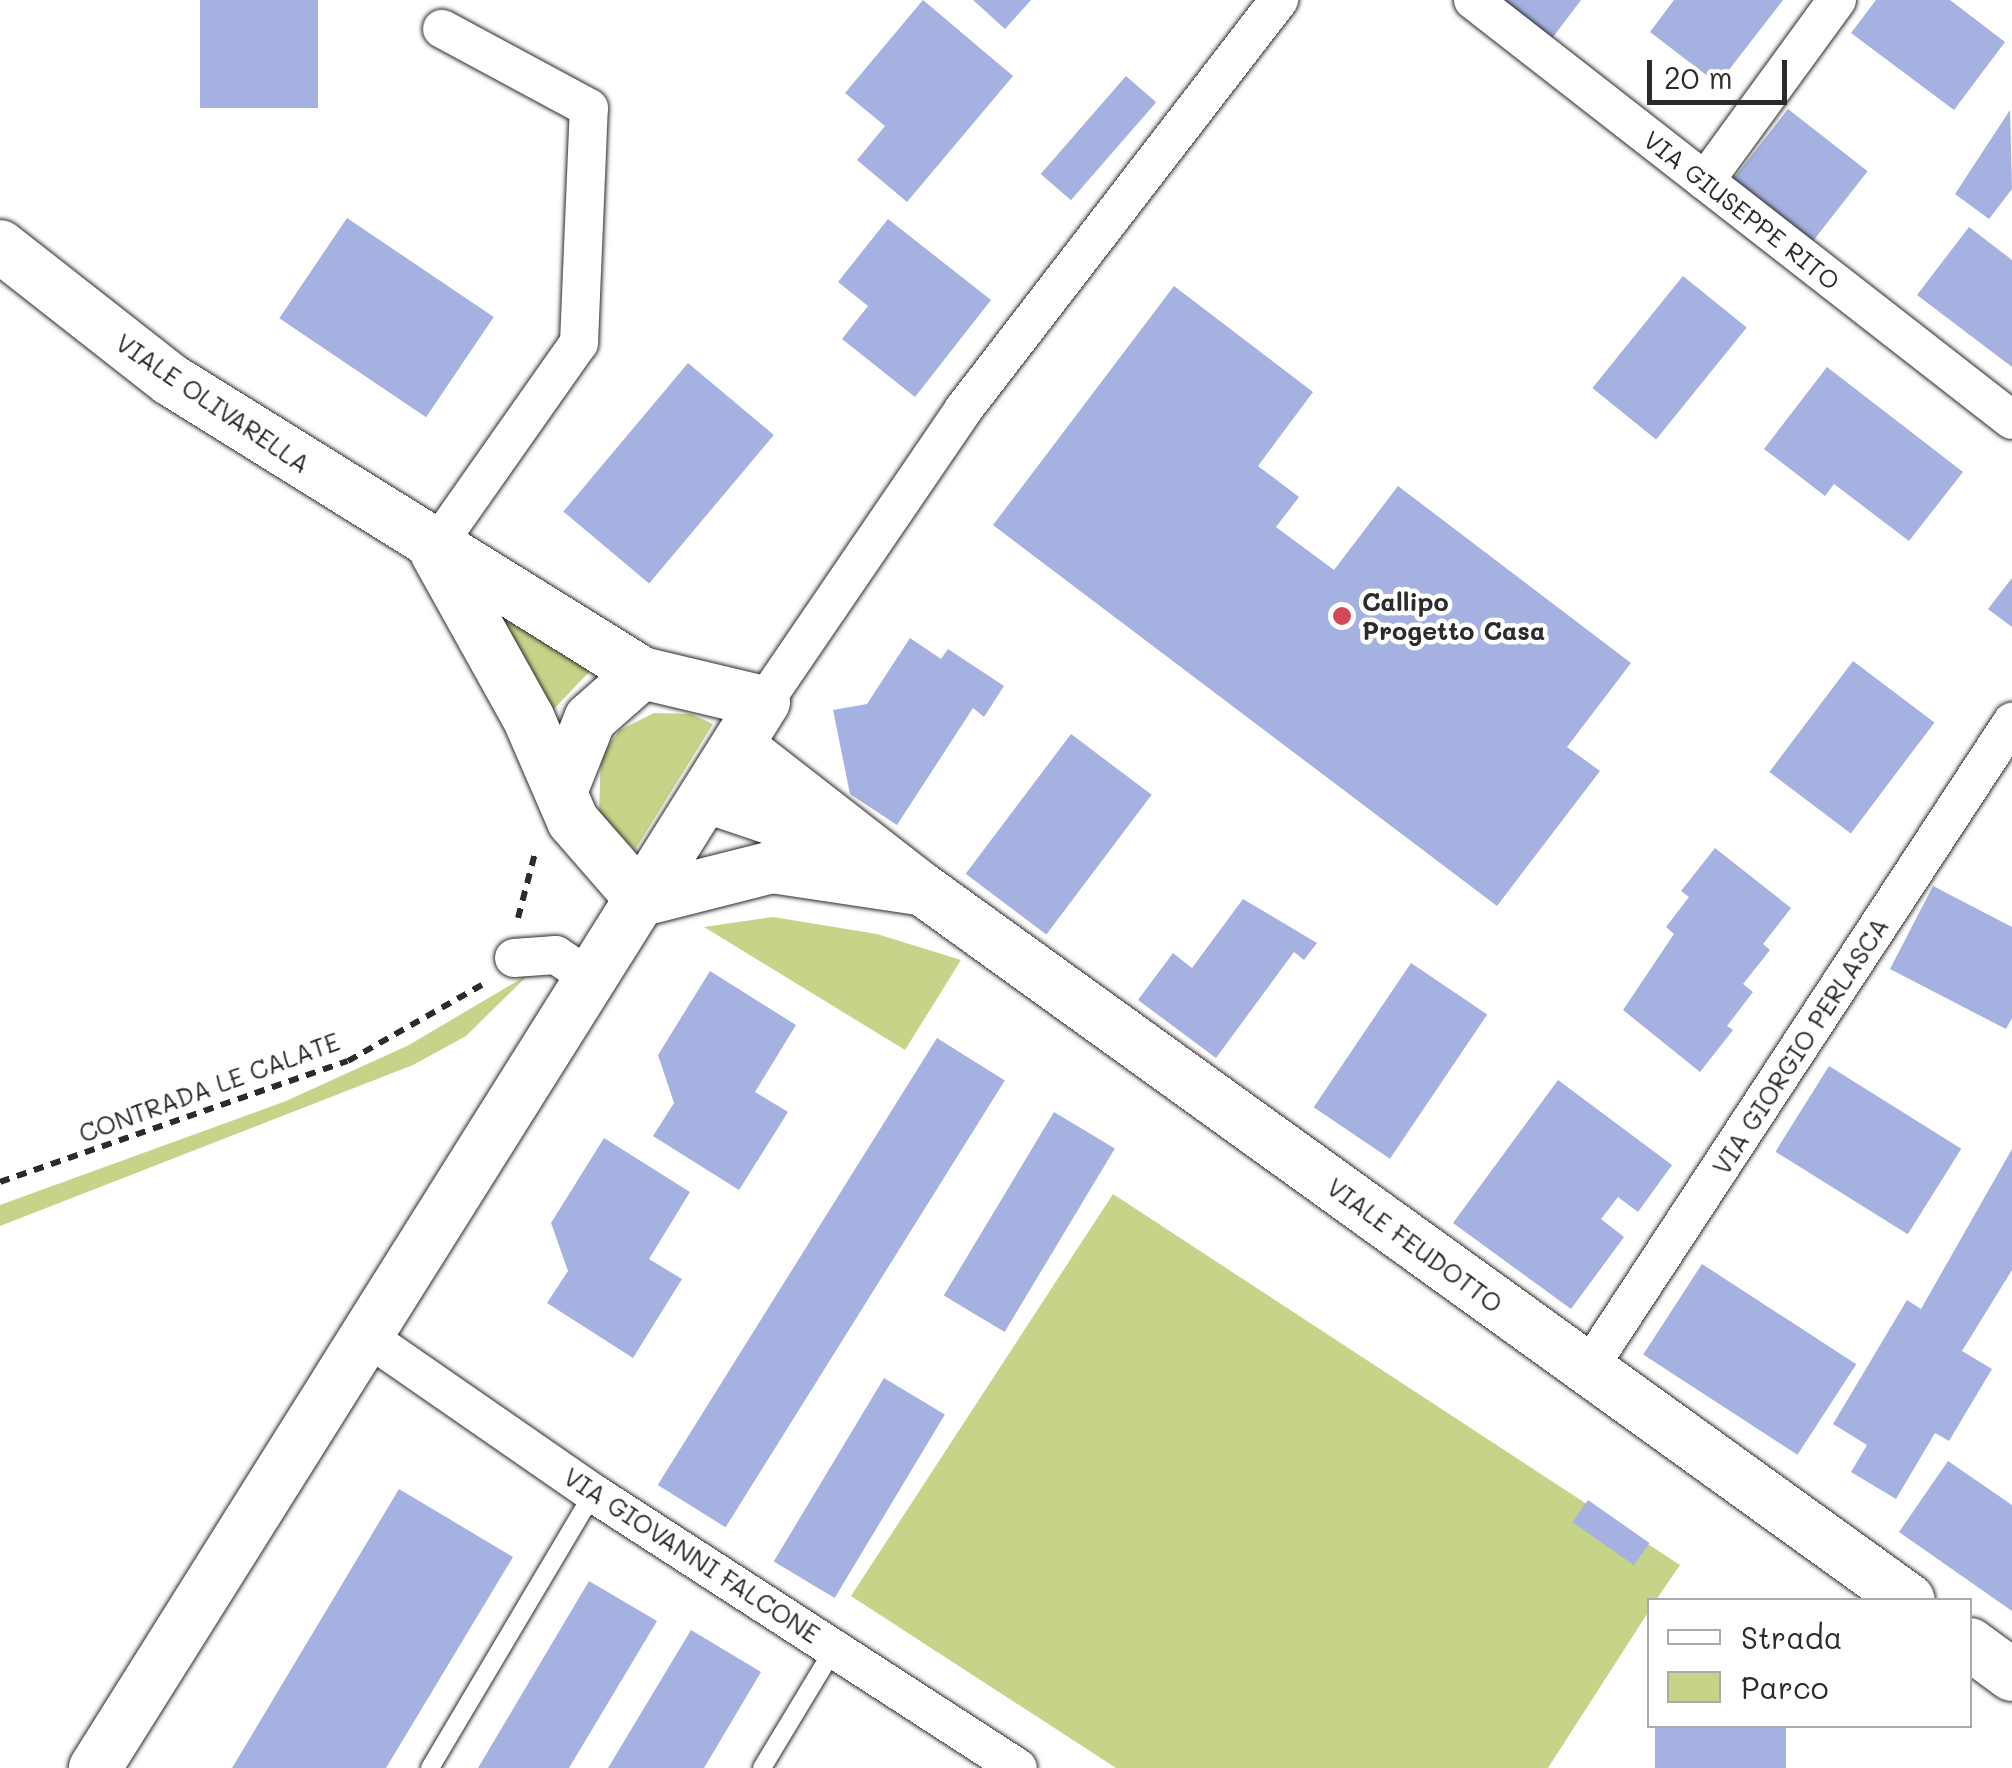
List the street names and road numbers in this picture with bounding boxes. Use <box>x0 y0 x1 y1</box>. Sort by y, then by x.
street label: VIA GIUSEPPE RITO <box>1638 124 1846 296</box>
street label: VIALE OLIVARELLA <box>110 327 316 479</box>
street label: VIA GIORGIO PERLASCA <box>1706 912 1894 1180</box>
street label: CONTRADA LE CALATE <box>75 1026 343 1148</box>
street label: VIALE FEUDOTTO <box>1321 1171 1509 1319</box>
street label: VIA GIOVANNI FALCONE <box>558 1461 826 1649</box>

